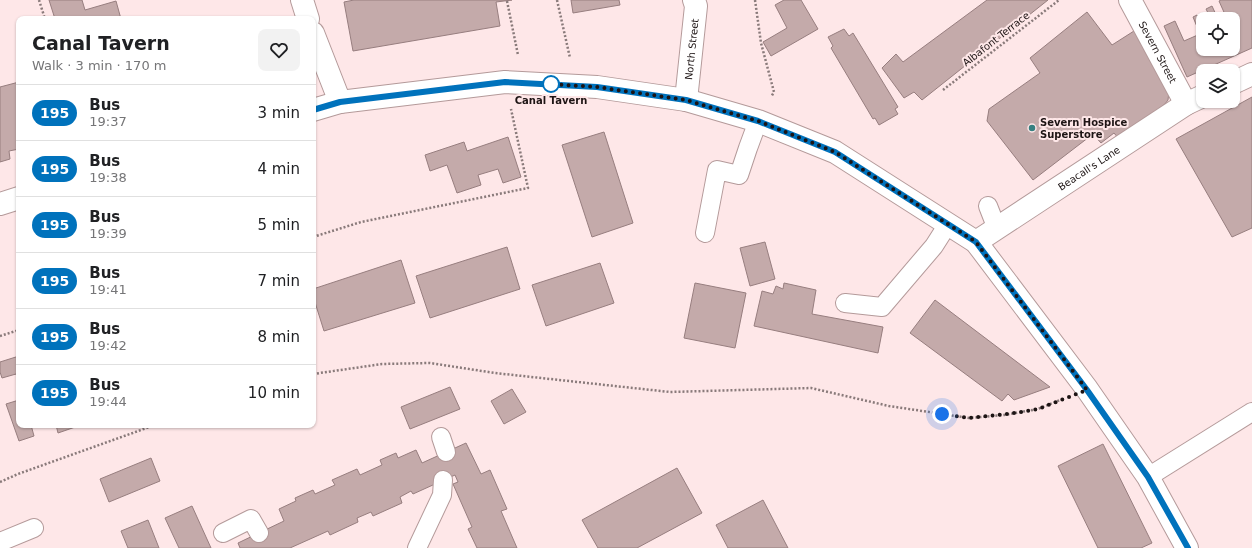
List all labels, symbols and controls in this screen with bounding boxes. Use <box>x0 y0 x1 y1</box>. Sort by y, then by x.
street label: Albafont Terrace <box>960 10 1032 68</box>
map controls <box>1196 12 1240 108</box>
button: locate <box>1196 12 1240 56</box>
street label: North Street <box>683 18 700 80</box>
street label: Severn Street <box>1137 19 1179 85</box>
button: heart <box>258 29 300 71</box>
text: Canal Tavern <box>32 32 170 54</box>
text: Walk · 3 min · 170 m <box>32 58 166 73</box>
button: layers <box>1196 64 1240 108</box>
marker: Canal Tavern <box>542 75 560 93</box>
place label: Canal Tavern <box>515 95 587 106</box>
text: Bus <box>89 96 120 114</box>
text: 3 min <box>257 104 300 122</box>
text: 195 <box>40 105 69 121</box>
text: 19:37 <box>89 114 127 129</box>
place label: Severn Hospice Superstore <box>1040 117 1128 140</box>
marker: Severn Hospice Superstore <box>1027 123 1037 133</box>
street label: Beacall's Lane <box>1056 144 1122 192</box>
text: Bus <box>89 152 120 170</box>
text: 4 min <box>257 160 300 178</box>
text: 195 <box>40 161 69 177</box>
text: 19:38 <box>89 170 127 185</box>
text: Bus <box>89 208 120 226</box>
text: 5 min <box>257 216 300 234</box>
text: 195 <box>40 217 69 233</box>
text: 19:39 <box>89 226 127 241</box>
text: Bus <box>89 264 120 282</box>
text: 7 min <box>257 272 300 290</box>
text: 195 <box>40 273 69 289</box>
text: 19:41 <box>89 282 127 297</box>
text: Bus <box>89 320 120 338</box>
text: 8 min <box>257 328 300 346</box>
text: 195 <box>40 329 69 345</box>
text: 19:42 <box>89 338 127 353</box>
text: Bus <box>89 376 120 394</box>
text: 10 min <box>248 384 300 402</box>
text: 195 <box>40 385 69 401</box>
text: 19:44 <box>89 394 127 409</box>
your location <box>932 404 952 424</box>

